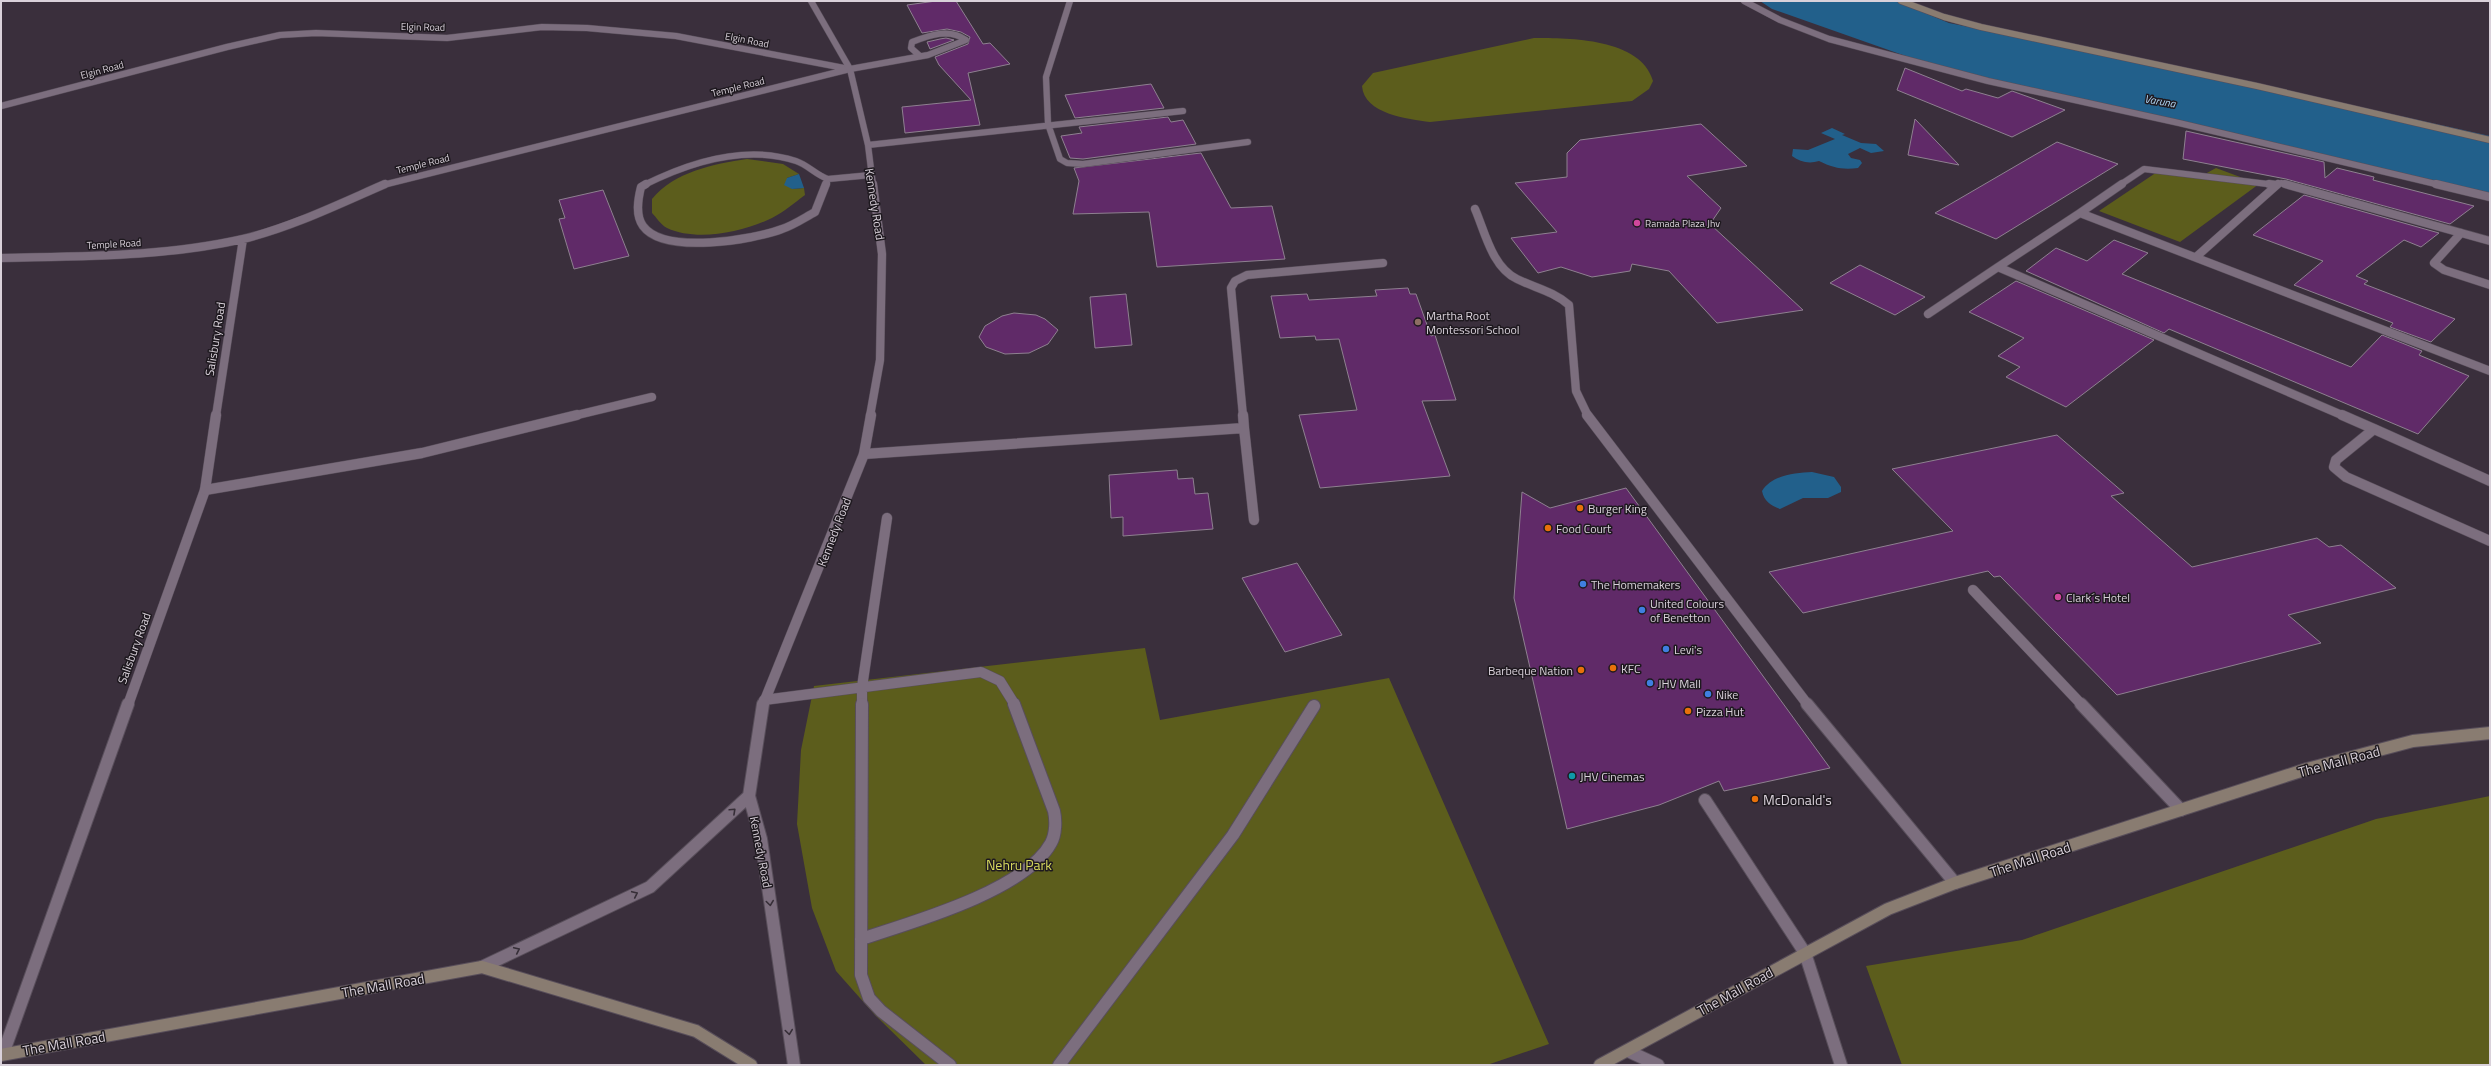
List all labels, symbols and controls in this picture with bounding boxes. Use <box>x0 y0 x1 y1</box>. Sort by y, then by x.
street label: Elgin Road <box>401 19 445 35</box>
street label: Elgin Road <box>724 28 770 52</box>
street label: Elgin Road <box>79 57 125 83</box>
street label: Temple Road <box>710 73 766 101</box>
water label: Varuna <box>2143 90 2177 112</box>
street label: Temple Road <box>395 150 451 178</box>
street label: Kennedy Road <box>860 167 890 241</box>
place label: Ramada Plaza Jhv <box>1645 216 1720 231</box>
marker: Ramada Plaza Jhv <box>1632 218 1642 228</box>
street label: Temple Road <box>87 235 141 253</box>
street label: Salisbury Road <box>200 301 230 377</box>
place label: Martha Root Montessori School <box>1426 306 1520 339</box>
marker: Martha Root Montessori School <box>1413 317 1423 327</box>
street label: Kennedy Road <box>812 495 856 569</box>
place label: Burger King <box>1588 499 1647 518</box>
marker: Burger King <box>1575 503 1585 513</box>
place label: Food Court <box>1556 519 1612 538</box>
marker: Food Court <box>1543 523 1553 533</box>
place label: The Homemakers <box>1591 575 1681 594</box>
marker: The Homemakers <box>1578 579 1588 589</box>
place label: Clark´s Hotel <box>2066 588 2130 607</box>
marker: Clark´s Hotel <box>2053 592 2063 602</box>
place label: United Colours of Benetton <box>1650 594 1724 627</box>
marker: United Colours of Benetton <box>1637 605 1647 615</box>
street label: Salisbury Road <box>112 610 156 686</box>
place label: Levi's <box>1674 640 1702 659</box>
marker: Levi's <box>1661 644 1671 654</box>
place label: KFC <box>1621 659 1641 678</box>
place label: Barbeque Nation <box>1488 661 1573 680</box>
marker: KFC <box>1608 663 1618 673</box>
marker: Barbeque Nation <box>1576 665 1586 675</box>
place label: JHV Mall <box>1658 674 1701 693</box>
marker: JHV Mall <box>1645 678 1655 688</box>
place label: Nike <box>1716 685 1738 704</box>
marker: Nike <box>1703 689 1713 699</box>
place label: Pizza Hut <box>1696 702 1745 721</box>
marker: Pizza Hut <box>1683 706 1693 716</box>
street label: The Mall Road <box>2296 740 2382 782</box>
place label: JHV Cinemas <box>1580 767 1645 786</box>
marker: JHV Cinemas <box>1567 771 1577 781</box>
place label: McDonald's <box>1763 789 1832 810</box>
marker: McDonald's <box>1750 794 1760 804</box>
one-way arrow <box>729 808 736 815</box>
street label: Kennedy Road <box>745 815 777 889</box>
street label: The Mall Road <box>1987 836 2073 882</box>
park label: Nehru Park <box>986 854 1052 875</box>
one-way arrow <box>630 891 638 899</box>
one-way arrow <box>765 900 774 906</box>
one-way arrow <box>513 947 521 955</box>
street label: The Mall Road <box>1693 962 1777 1020</box>
street label: The Mall Road <box>340 967 426 1003</box>
street label: The Mall Road <box>21 1025 107 1061</box>
one-way arrow <box>784 1029 793 1035</box>

